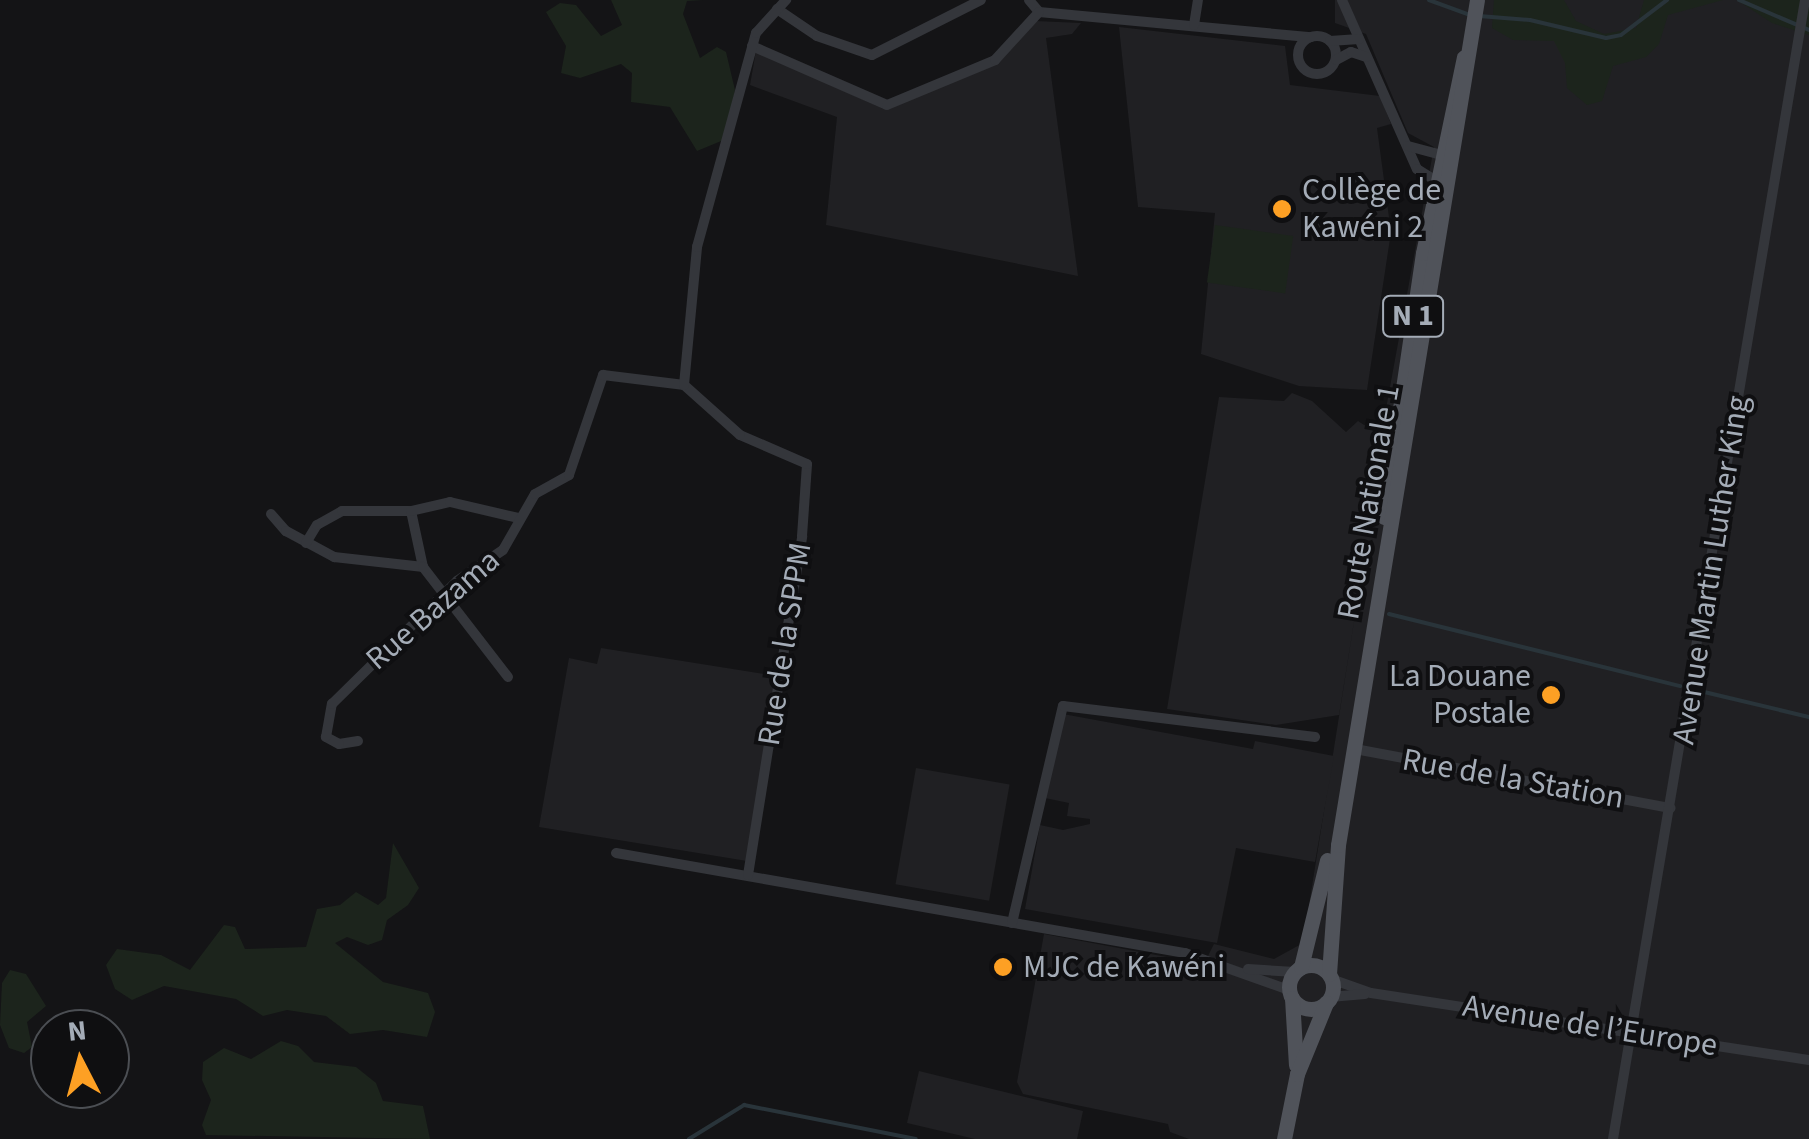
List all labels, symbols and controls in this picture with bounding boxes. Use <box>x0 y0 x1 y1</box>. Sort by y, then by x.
place label: Collège de Kawéni 2 <box>1302 172 1441 247</box>
marker: Collège de Kawéni 2 <box>1271 198 1293 220</box>
road number: N 1 <box>1380 291 1446 341</box>
street label: Route Nationale 1 <box>1329 382 1409 622</box>
street label: Avenue Martin Luther King <box>1664 393 1758 747</box>
street label: Rue de la SPPM <box>750 540 820 748</box>
street label: Rue Bazama <box>358 542 508 678</box>
place label: La Douane Postale <box>1389 658 1531 733</box>
marker: La Douane Postale <box>1540 684 1562 706</box>
street label: Rue de la Station <box>1399 741 1627 817</box>
place label: MJC de Kawéni <box>1023 948 1225 986</box>
marker: MJC de Kawéni <box>992 956 1014 978</box>
street label: Avenue de l’Europe <box>1460 987 1720 1065</box>
north arrow <box>30 1009 130 1109</box>
text: N <box>66 1010 88 1052</box>

